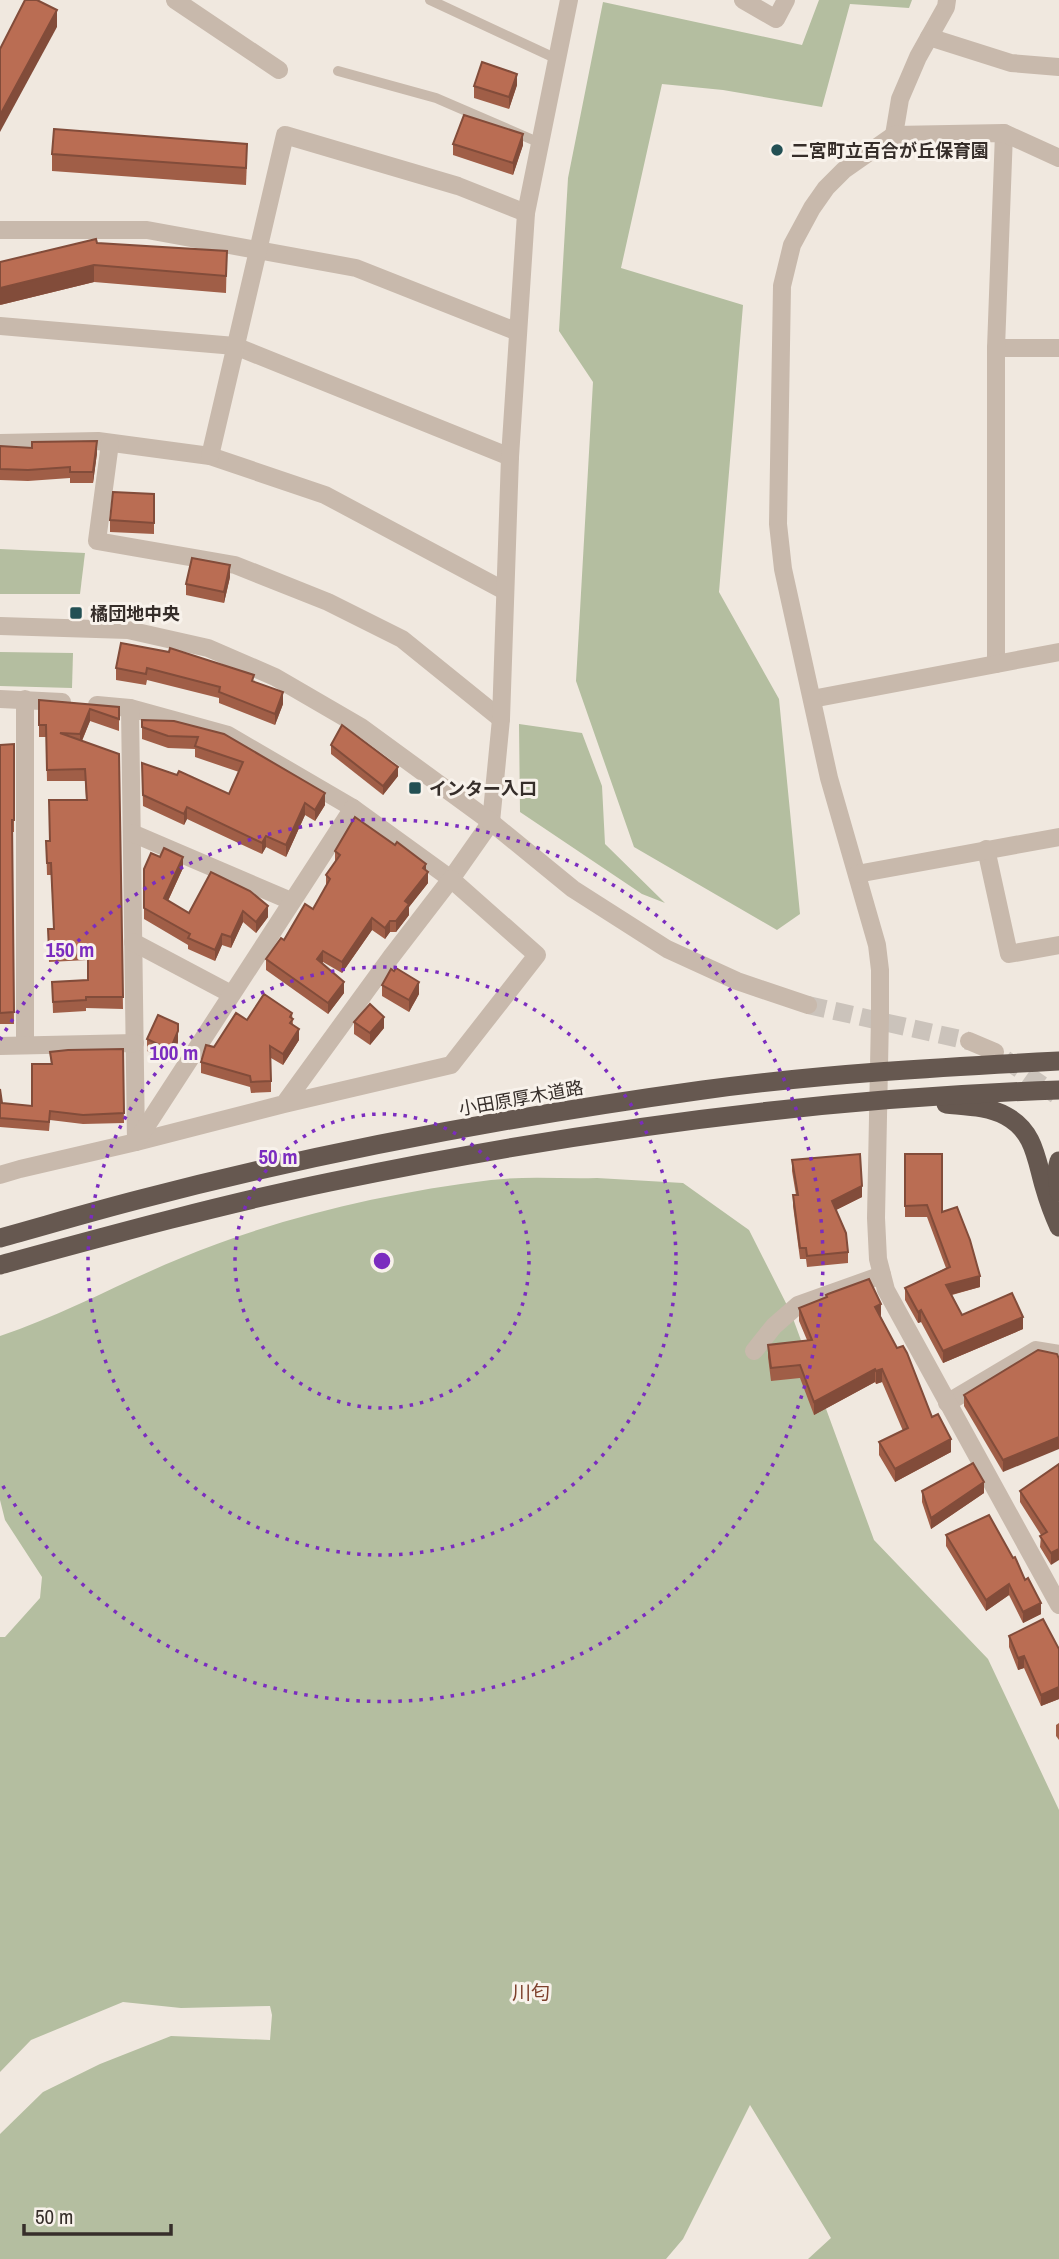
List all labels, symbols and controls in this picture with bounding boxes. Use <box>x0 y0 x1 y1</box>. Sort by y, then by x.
place label: 二宮町立百合が丘保育園 <box>791 138 989 163</box>
marker: 二宮町立百合が丘保育園 <box>769 142 785 158</box>
place label: 橘団地中央 <box>90 601 180 626</box>
marker: 橘団地中央 <box>68 605 84 621</box>
place label: インター入口 <box>429 776 537 801</box>
marker: インター入口 <box>407 780 423 796</box>
text: 150 m <box>46 935 94 964</box>
text: 100 m <box>150 1038 198 1067</box>
street label: 小田原厚木道路 <box>457 1075 585 1121</box>
text: 50 m <box>258 1142 298 1171</box>
centre of rings <box>370 1249 394 1273</box>
district label: 川匂 <box>512 1979 550 2005</box>
scale bar <box>24 2192 172 2236</box>
text: 50 m <box>35 2202 73 2231</box>

